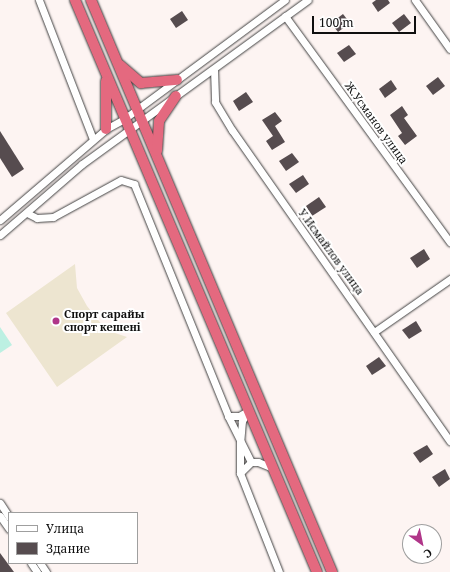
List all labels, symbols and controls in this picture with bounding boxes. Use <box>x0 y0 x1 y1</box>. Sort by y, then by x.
scale bar <box>314 8 418 34</box>
text: 100 m <box>319 14 354 31</box>
street label: Ж.Усманов улица <box>342 79 410 167</box>
street label: У.Исмайлов улица <box>295 206 367 298</box>
place label: Спорт сарайы спорт кешені <box>64 308 144 334</box>
marker: Спорт сарайы спорт кешені <box>51 316 61 326</box>
legend <box>8 512 138 564</box>
text: Улица <box>46 520 84 537</box>
north arrow <box>402 524 442 564</box>
text: Здание <box>46 540 90 557</box>
text: С <box>421 545 435 562</box>

